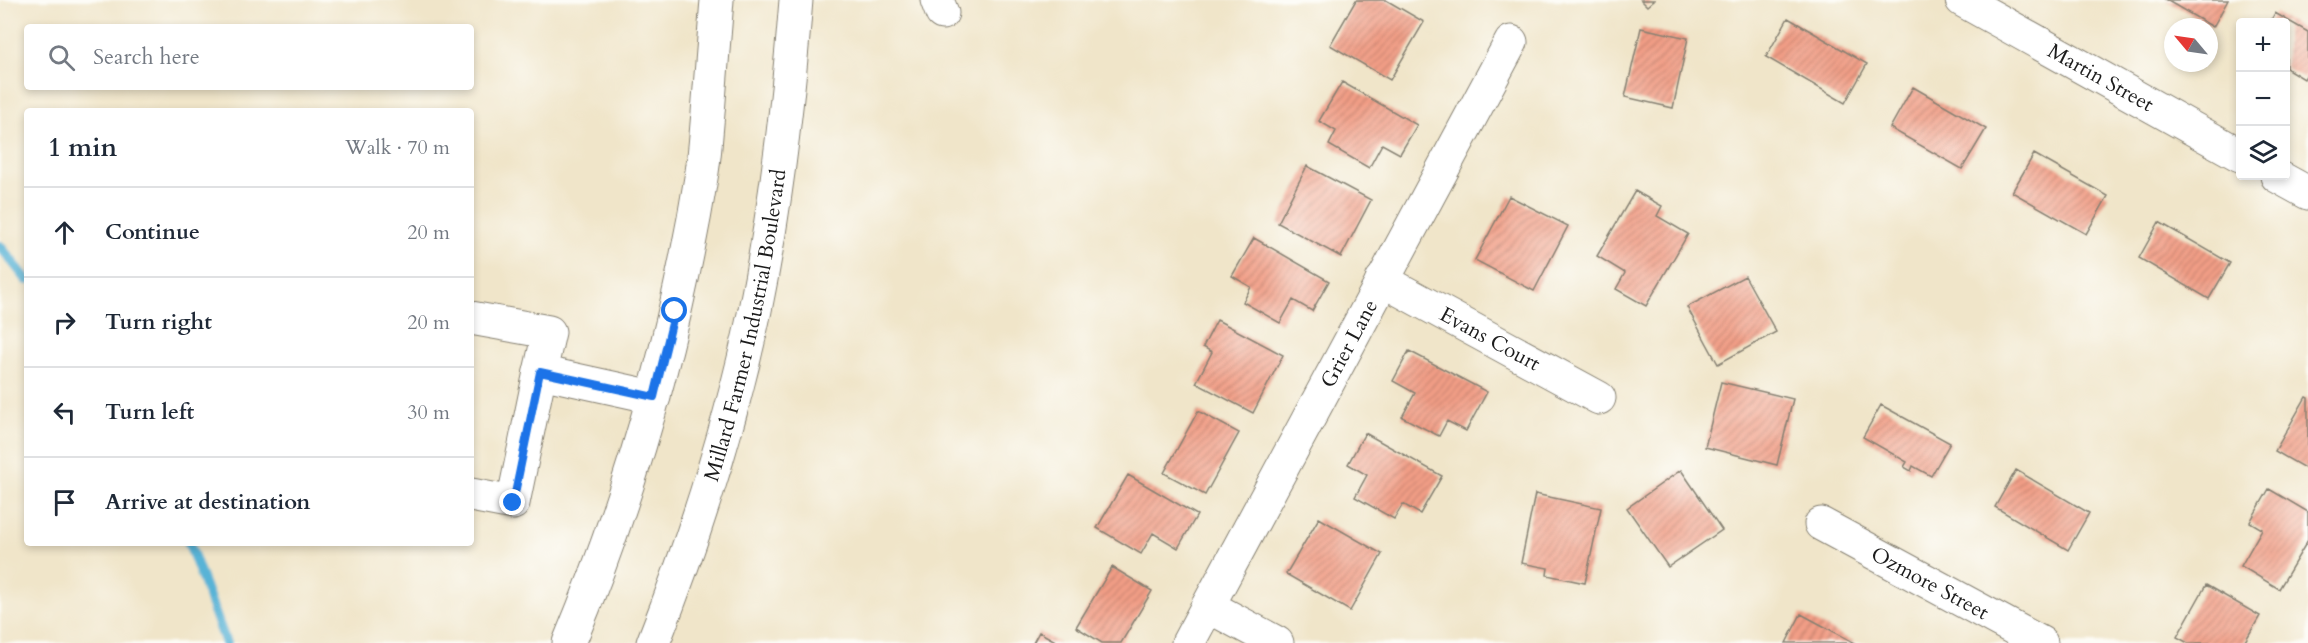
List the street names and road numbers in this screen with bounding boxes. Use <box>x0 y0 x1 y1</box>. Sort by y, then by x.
street label: Martin Street <box>2042 37 2159 119</box>
street label: Millard Farmer Industrial Boulevard <box>697 167 793 485</box>
street label: Grier Lane <box>1314 294 1385 393</box>
street label: Evans Court <box>1434 300 1546 379</box>
street label: Ozmore Street <box>1866 540 1994 627</box>

